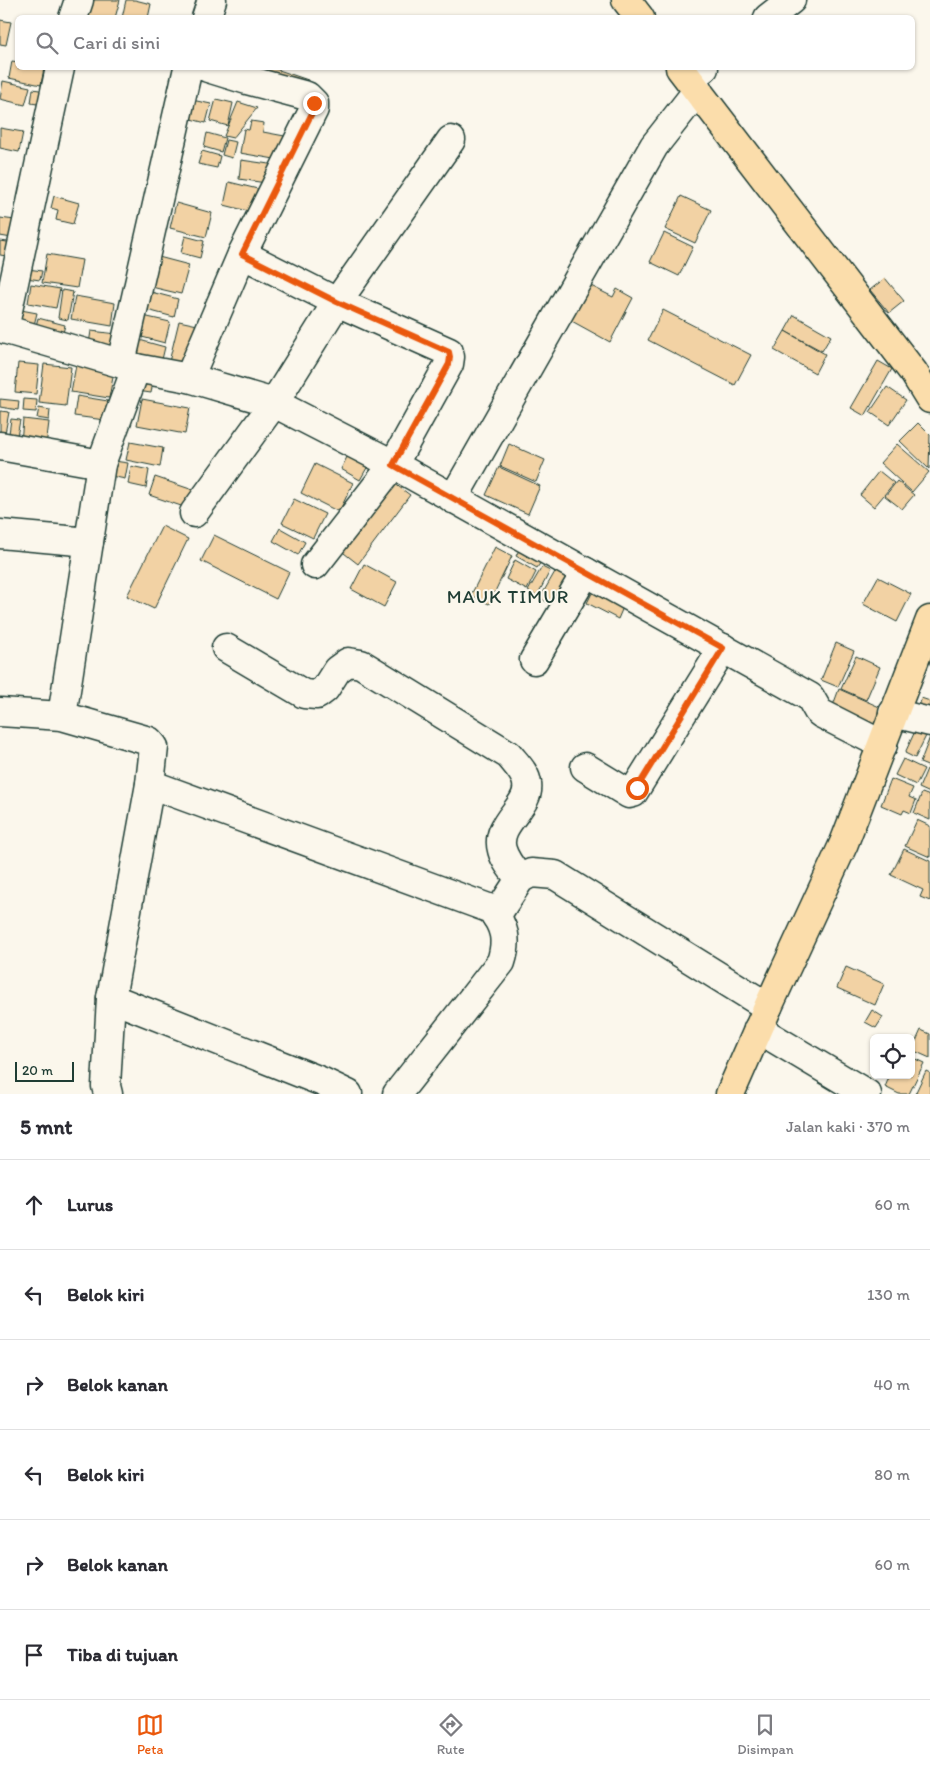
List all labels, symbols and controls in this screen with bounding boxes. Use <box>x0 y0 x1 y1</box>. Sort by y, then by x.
search box <box>15 15 915 70</box>
icon: search <box>33 29 61 57</box>
text: Cari di sini <box>73 31 160 54</box>
route end <box>303 92 326 115</box>
district label: MAUK TIMUR <box>447 585 569 608</box>
route start <box>626 777 649 800</box>
map controls <box>870 1034 915 1079</box>
button: locate <box>870 1034 915 1079</box>
scale bar <box>15 1059 74 1082</box>
text: 20 m <box>22 1062 53 1079</box>
text: 5 mnt <box>20 1114 73 1139</box>
text: Jalan kaki · 370 m <box>786 1117 910 1136</box>
icon: ahead <box>20 1191 48 1219</box>
text: Lurus <box>67 1193 113 1216</box>
text: 60 m <box>875 1195 910 1214</box>
icon: left <box>20 1281 48 1309</box>
text: Belok kiri <box>67 1283 144 1306</box>
text: 130 m <box>867 1285 910 1304</box>
icon: right <box>20 1371 48 1399</box>
text: Belok kanan <box>67 1373 168 1396</box>
text: 40 m <box>873 1375 910 1394</box>
icon: left <box>20 1461 48 1489</box>
text: Belok kiri <box>67 1463 144 1486</box>
text: 80 m <box>874 1465 910 1484</box>
icon: right <box>20 1551 48 1579</box>
text: Belok kanan <box>67 1553 168 1576</box>
text: 60 m <box>875 1555 910 1574</box>
icon: arrive <box>20 1641 48 1669</box>
text: Tiba di tujuan <box>67 1643 178 1666</box>
tab: Peta <box>136 1711 164 1758</box>
tab: Rute <box>437 1711 465 1758</box>
tab: Disimpan <box>737 1711 794 1758</box>

